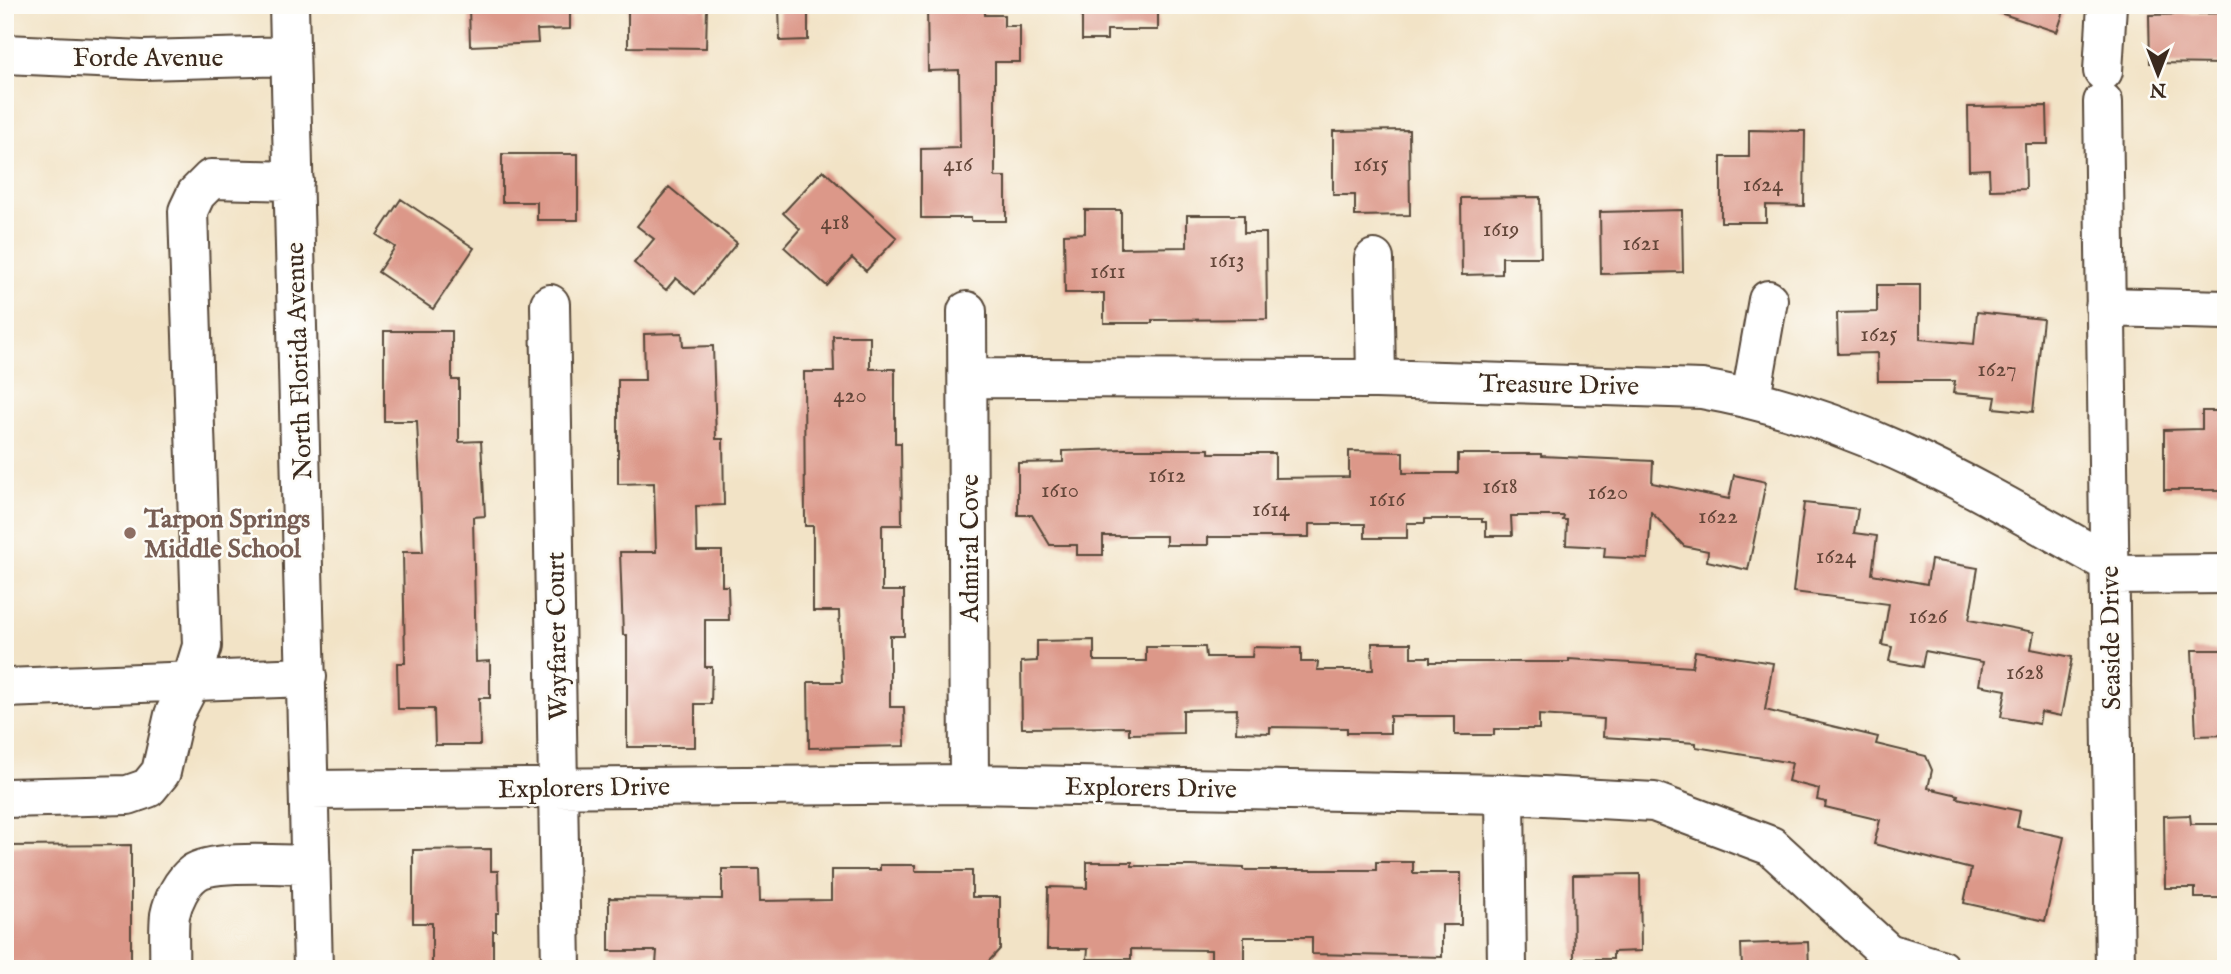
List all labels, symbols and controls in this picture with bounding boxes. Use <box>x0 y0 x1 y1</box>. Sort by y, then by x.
north arrow <box>2122 38 2192 108</box>
street label: Forde Avenue <box>73 42 223 75</box>
text: N <box>2149 77 2167 101</box>
house number: 416 <box>943 150 974 179</box>
house number: 1615 <box>1353 150 1389 179</box>
house number: 1624 <box>1743 170 1784 199</box>
house number: 418 <box>821 208 849 237</box>
house number: 1619 <box>1483 215 1519 244</box>
house number: 1621 <box>1622 229 1660 258</box>
street label: North Florida Avenue <box>279 242 320 480</box>
house number: 1613 <box>1209 246 1245 275</box>
house number: 1611 <box>1090 257 1126 286</box>
house number: 1625 <box>1860 320 1898 349</box>
house number: 1627 <box>1977 355 2017 384</box>
street label: Treasure Drive <box>1479 368 1639 403</box>
house number: 420 <box>833 381 867 410</box>
house number: 1612 <box>1148 461 1186 490</box>
house number: 1618 <box>1482 472 1518 501</box>
street label: Admiral Cove <box>954 474 987 623</box>
house number: 1610 <box>1041 476 1079 505</box>
house number: 1620 <box>1588 478 1628 507</box>
house number: 1616 <box>1369 485 1406 514</box>
house number: 1614 <box>1252 495 1291 524</box>
house number: 1622 <box>1698 502 1738 531</box>
place label: Tarpon Springs Middle School <box>143 503 310 566</box>
marker: Tarpon Springs Middle School <box>122 525 138 541</box>
house number: 1624 <box>1816 542 1857 571</box>
street label: Wayfarer Court <box>540 551 575 721</box>
street label: Seaside Drive <box>2094 565 2129 711</box>
house number: 1626 <box>1909 602 1949 631</box>
house number: 1628 <box>2006 658 2044 687</box>
street label: Explorers Drive <box>498 771 670 806</box>
street label: Explorers Drive <box>1065 771 1237 806</box>

